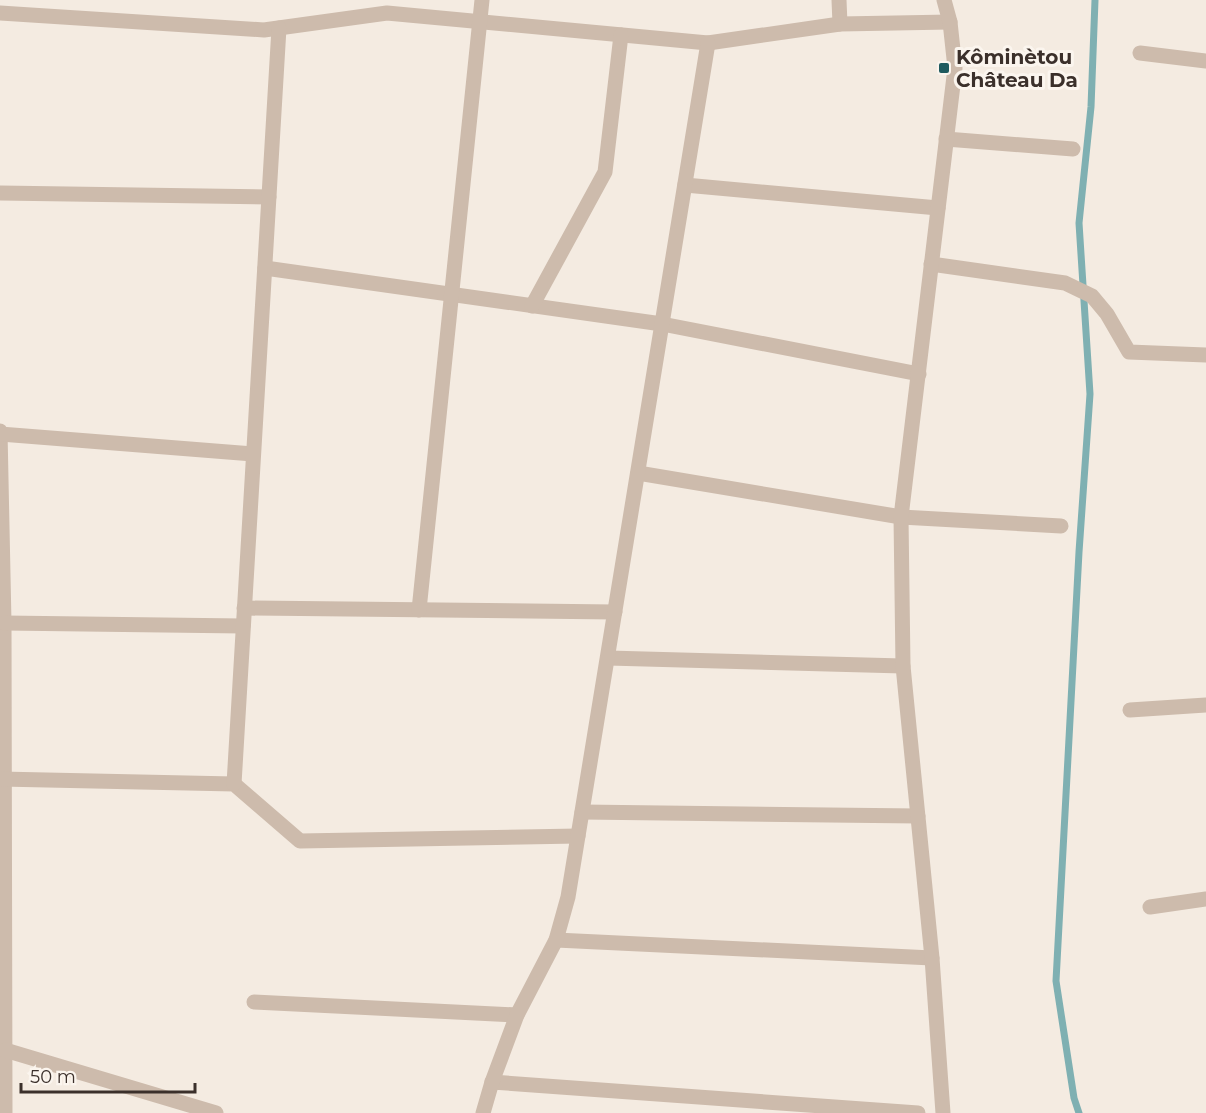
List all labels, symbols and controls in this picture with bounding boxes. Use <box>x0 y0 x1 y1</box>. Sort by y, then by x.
place label: Kôminètou Château Da <box>956 45 1078 92</box>
marker: Kôminètou Château Da <box>937 61 951 75</box>
scale bar <box>21 1056 195 1094</box>
text: 50 m <box>30 1066 76 1088</box>

